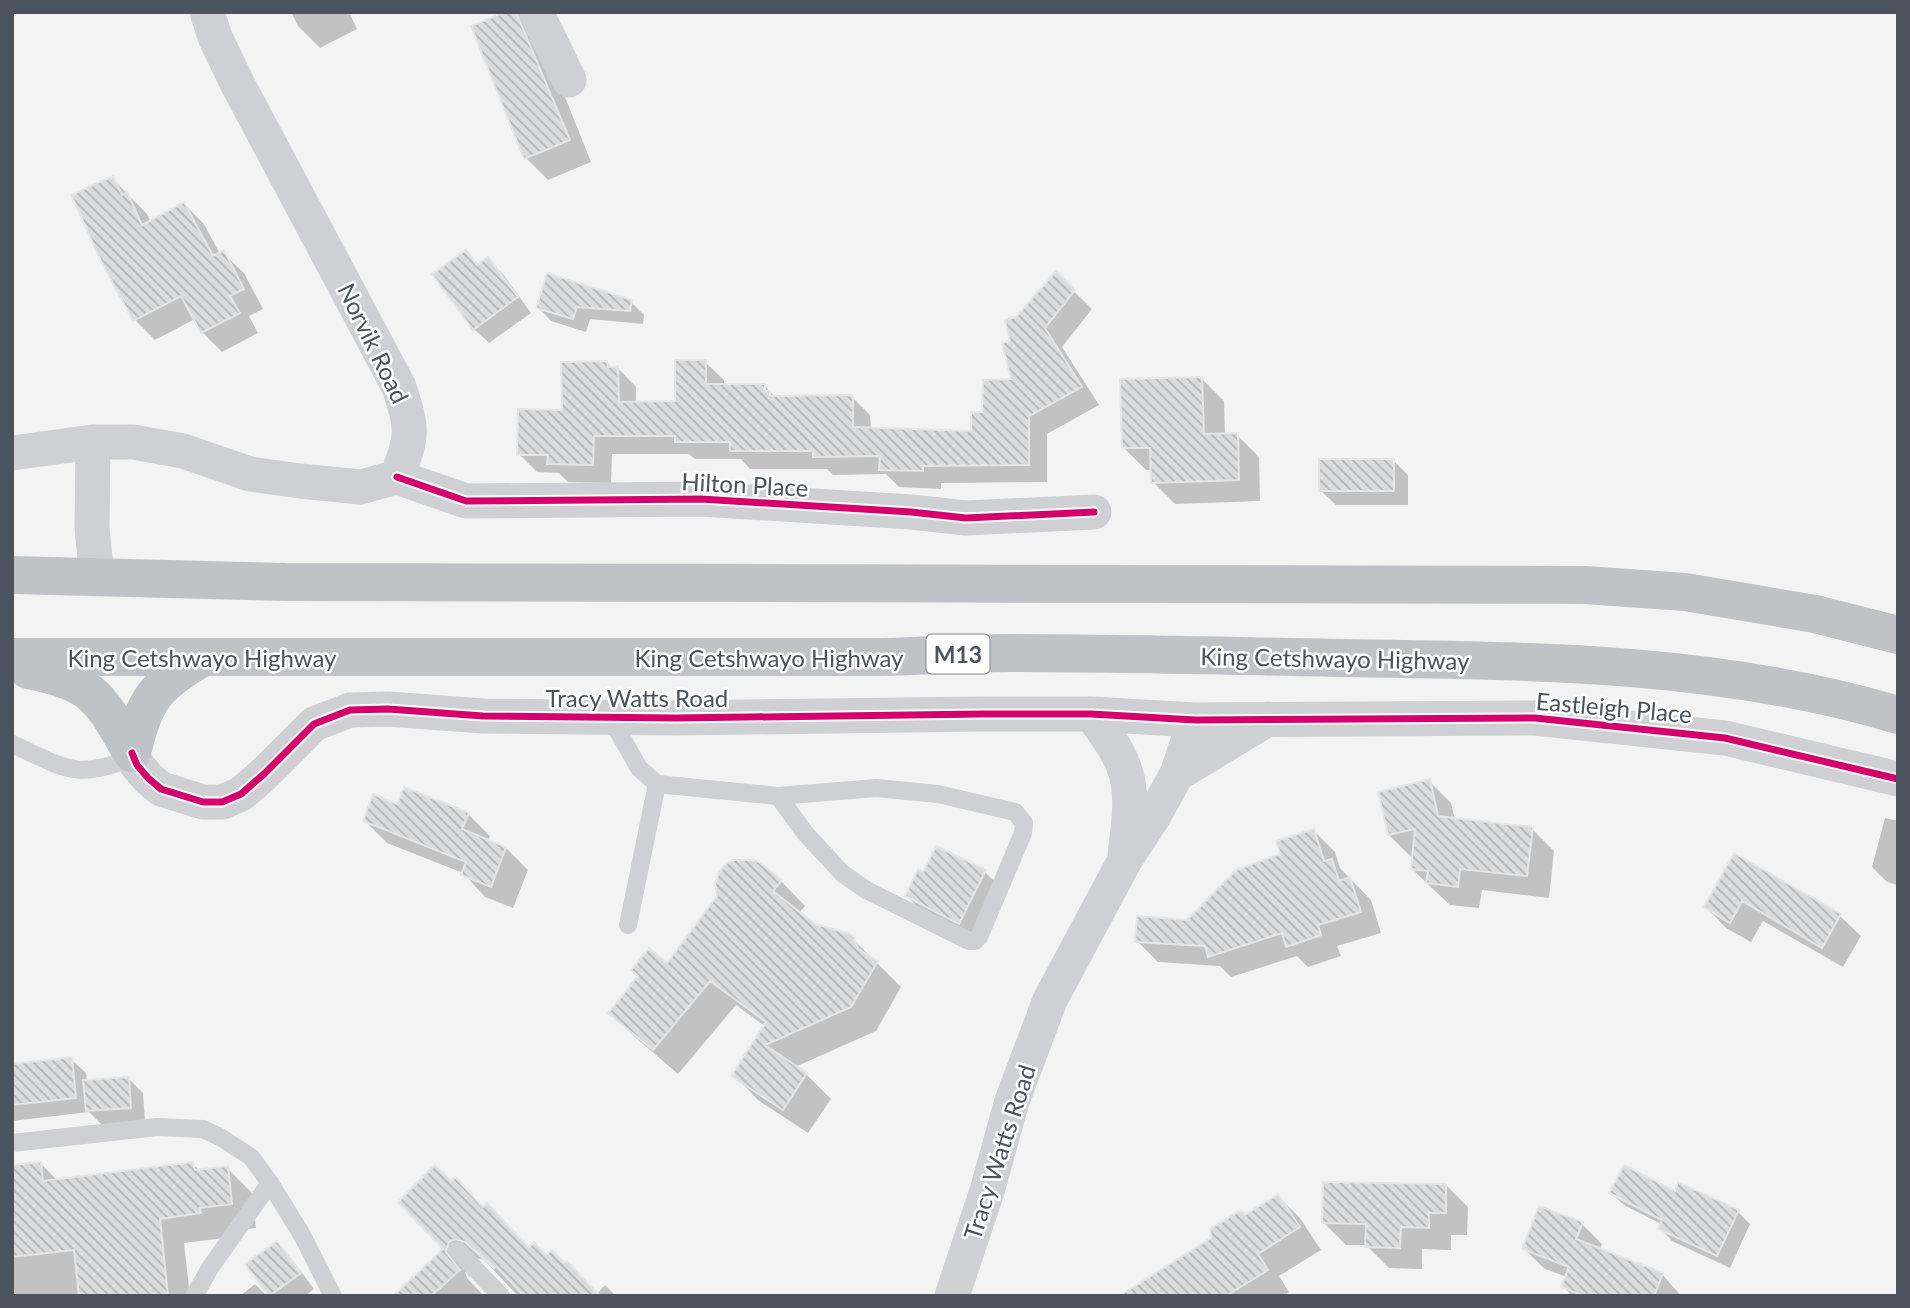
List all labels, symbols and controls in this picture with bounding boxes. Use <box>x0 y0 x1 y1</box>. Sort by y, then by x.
street label: Norvik Road <box>332 278 416 408</box>
street label: Hilton Place <box>681 466 809 502</box>
road number: M13 <box>926 634 990 674</box>
street label: King Cetshwayo Highway <box>1200 641 1470 675</box>
street label: King Cetshwayo Highway <box>68 643 337 672</box>
street label: King Cetshwayo Highway <box>635 643 904 672</box>
street label: Tracy Watts Road <box>546 683 728 712</box>
street label: Eastleigh Place <box>1535 686 1693 728</box>
street label: Tracy Watts Road <box>957 1061 1041 1243</box>

